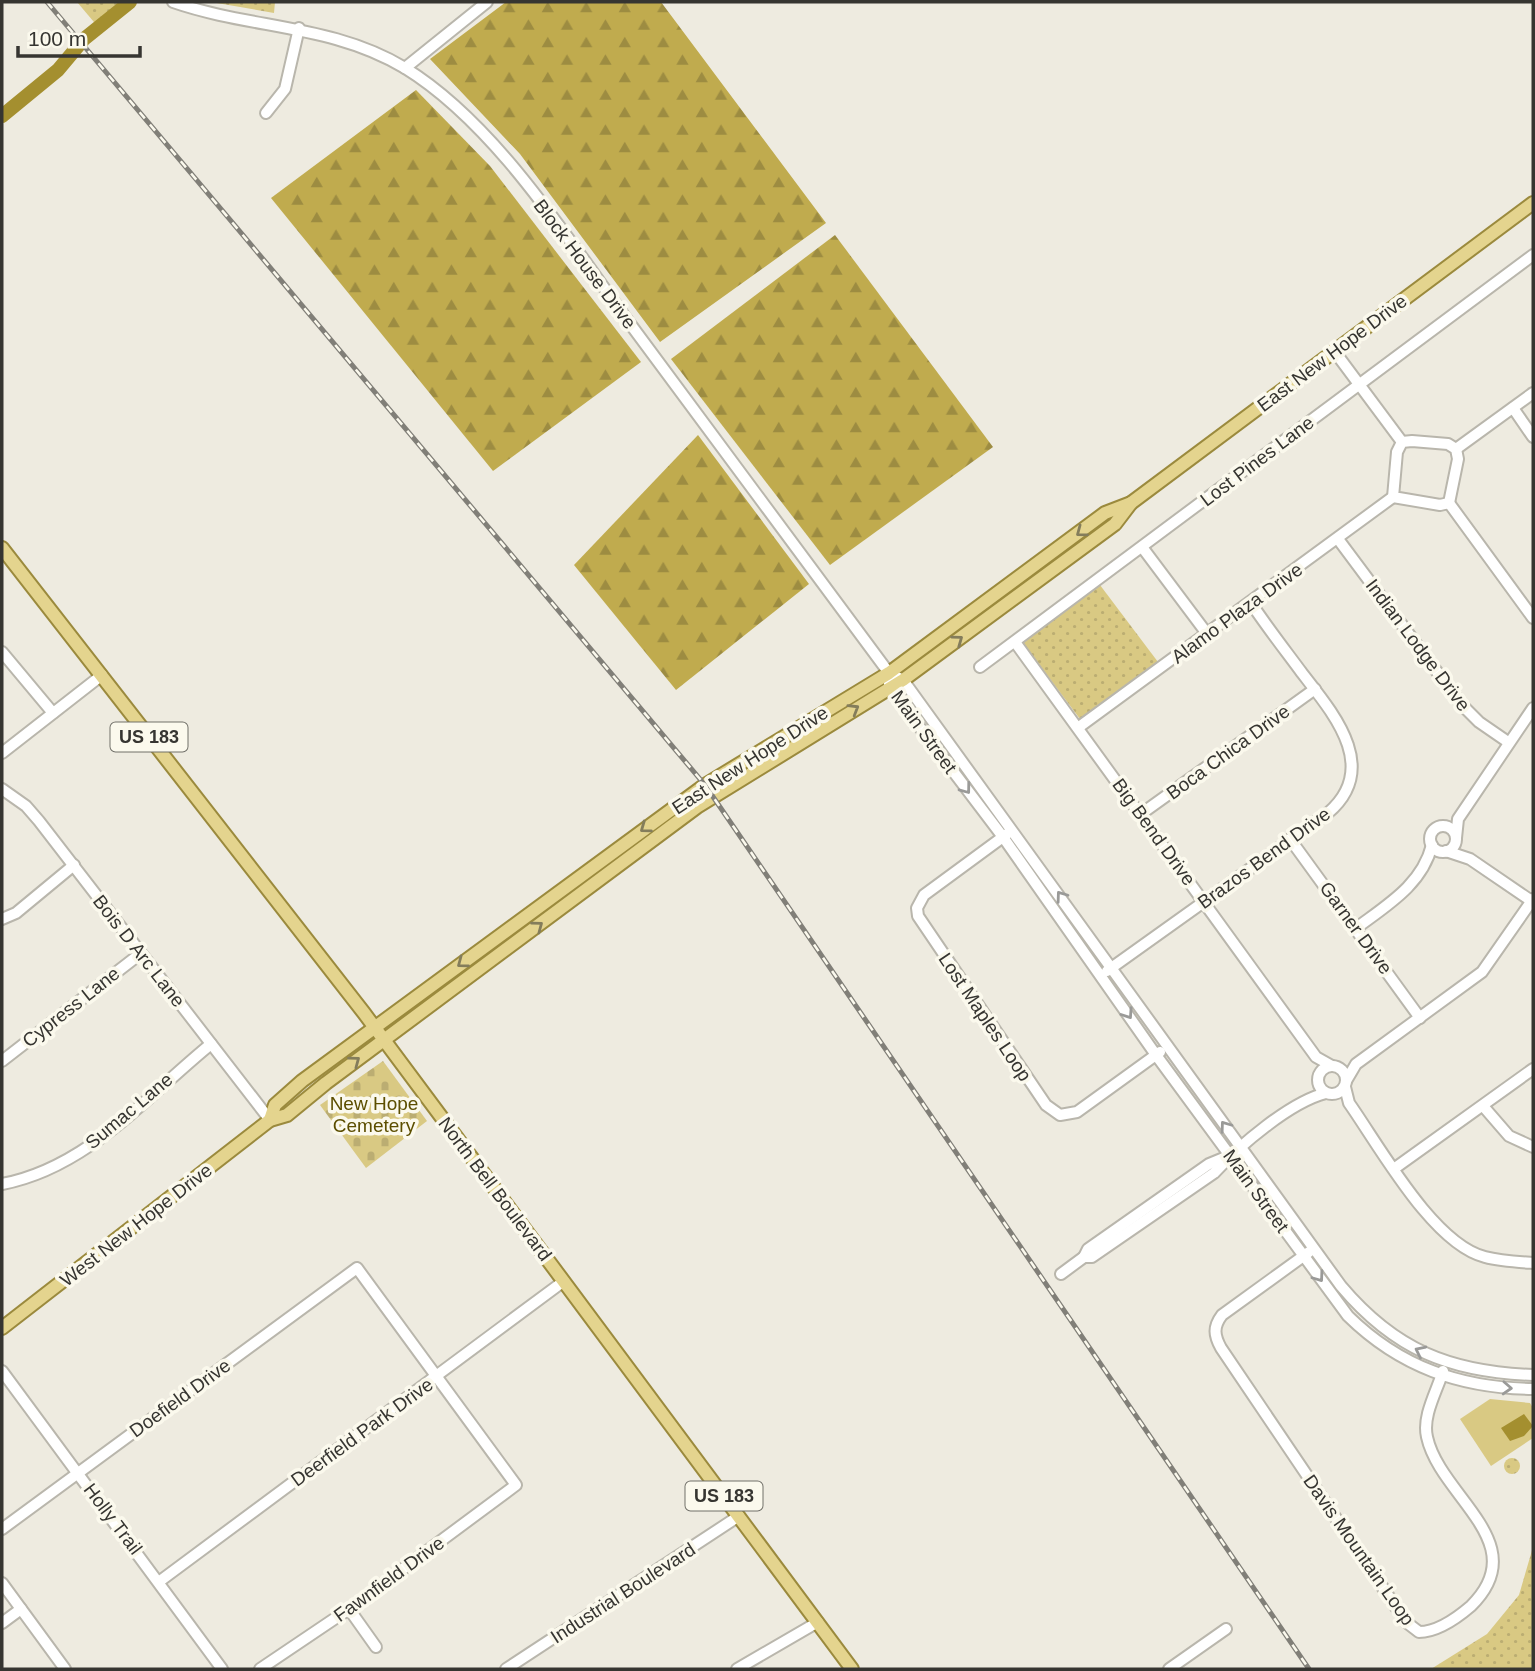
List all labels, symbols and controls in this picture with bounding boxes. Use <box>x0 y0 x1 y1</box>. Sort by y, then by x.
scale bar <box>18 14 140 58</box>
text: 100 m <box>28 27 86 50</box>
street label: Block House Drive <box>530 195 640 333</box>
street label: East New Hope Drive <box>1253 290 1411 416</box>
street label: Lost Pines Lane <box>1196 412 1318 510</box>
one-way arrow <box>1076 524 1088 536</box>
street label: Alamo Plaza Drive <box>1168 559 1306 667</box>
street label: Indian Lodge Drive <box>1362 575 1474 715</box>
one-way arrow <box>950 635 963 648</box>
street label: Main Street <box>887 687 961 778</box>
street label: Boca Chica Drive <box>1162 700 1294 804</box>
street label: East New Hope Drive <box>668 702 832 818</box>
one-way arrow <box>846 704 859 717</box>
road number: US 183 <box>110 722 188 752</box>
street label: Big Bend Drive <box>1108 775 1200 889</box>
one-way arrow <box>958 781 971 794</box>
street label: Brazos Bend Drive <box>1194 803 1334 913</box>
one-way arrow <box>641 820 653 832</box>
street label: Garner Drive <box>1316 878 1396 978</box>
street label: Bois D Arc Lane <box>89 891 189 1011</box>
one-way arrow <box>1057 891 1069 904</box>
one-way arrow <box>530 922 542 935</box>
street label: Lost Maples Loop <box>934 949 1036 1085</box>
one-way arrow <box>457 955 470 967</box>
street label: Cypress Lane <box>18 963 124 1051</box>
one-way arrow <box>1120 1006 1133 1019</box>
one-way arrow <box>347 1057 360 1069</box>
street label: Sumac Lane <box>81 1069 177 1153</box>
park label: New Hope Cemetery <box>330 1093 418 1136</box>
street label: North Bell Boulevard <box>434 1113 556 1265</box>
one-way arrow <box>1221 1121 1233 1134</box>
street label: Main Street <box>1219 1146 1293 1237</box>
street label: West New Hope Drive <box>56 1159 216 1291</box>
one-way arrow <box>1311 1270 1323 1282</box>
one-way arrow <box>1415 1345 1427 1359</box>
street label: Doefield Drive <box>126 1354 234 1442</box>
street label: Deerfield Park Drive <box>287 1374 437 1490</box>
one-way arrow <box>1502 1381 1513 1396</box>
street label: Davis Mountain Loop <box>1299 1471 1419 1629</box>
street label: Holly Trail <box>80 1479 146 1559</box>
road number: US 183 <box>686 1482 762 1511</box>
street label: Fawnfield Drive <box>330 1532 448 1626</box>
street label: Industrial Boulevard <box>547 1538 699 1648</box>

